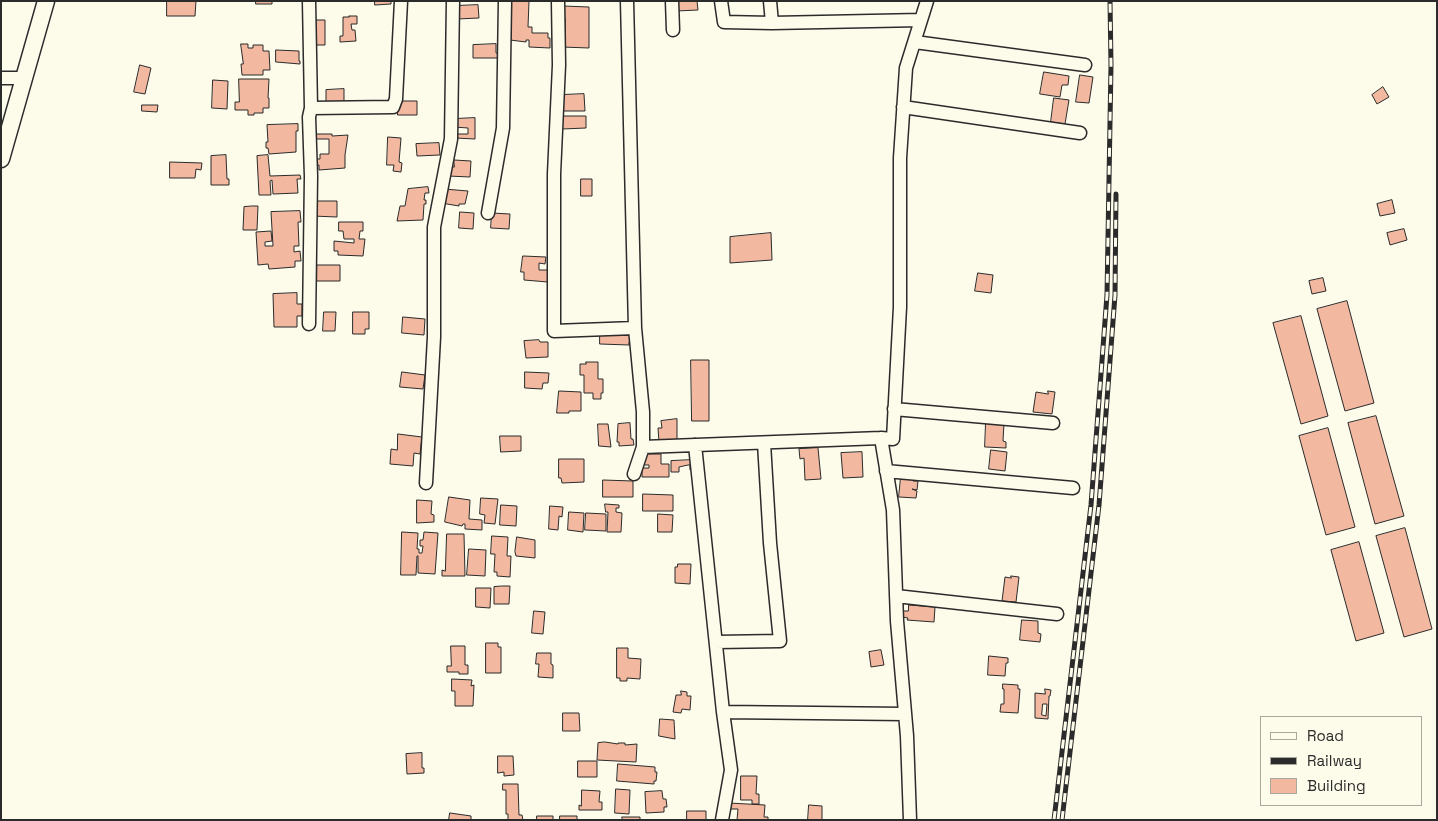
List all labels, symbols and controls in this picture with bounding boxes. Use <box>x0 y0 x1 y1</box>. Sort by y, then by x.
legend <box>1260 716 1423 806</box>
text: Road <box>1307 726 1344 745</box>
text: Railway <box>1307 751 1362 770</box>
text: Building <box>1307 776 1366 795</box>

